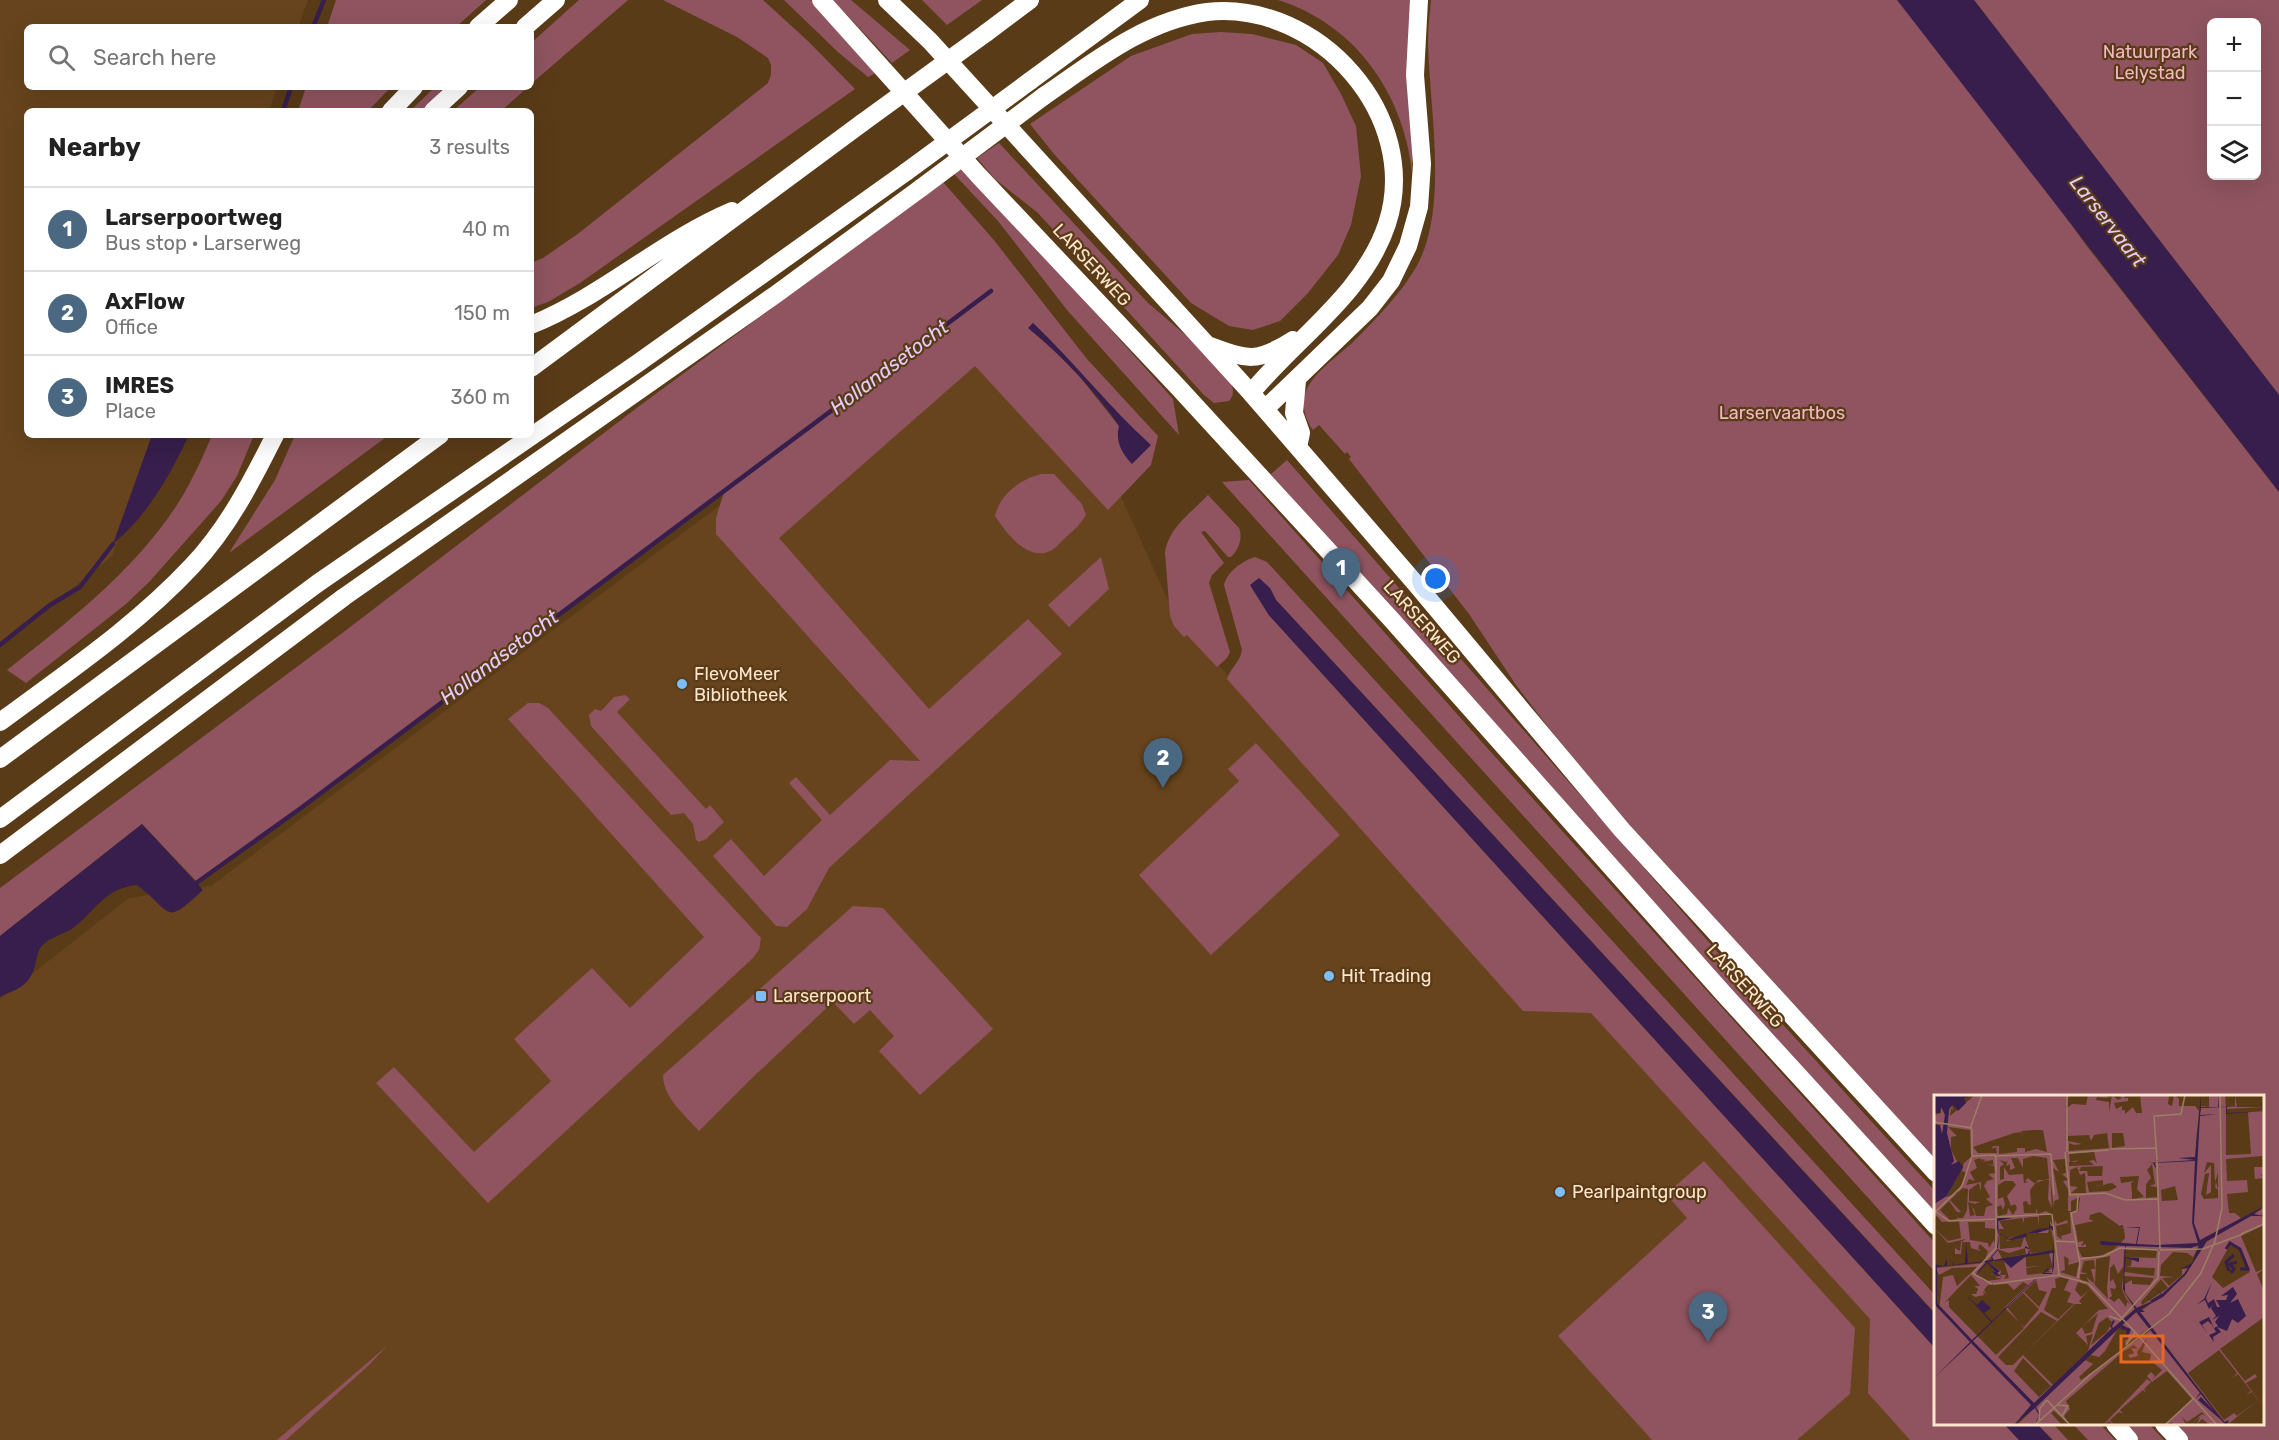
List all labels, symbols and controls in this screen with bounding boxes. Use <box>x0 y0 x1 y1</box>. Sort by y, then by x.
map controls <box>2207 18 2261 180</box>
button: + <box>2207 18 2261 72</box>
search box <box>24 24 534 90</box>
icon: search <box>45 41 78 74</box>
park label: Natuurpark Lelystad <box>2103 41 2198 84</box>
text: Search here <box>93 44 216 71</box>
button: − <box>2207 72 2261 126</box>
button: layers <box>2207 126 2261 180</box>
text: Nearby <box>48 132 141 163</box>
text: 3 results <box>429 135 510 159</box>
water label: Larservaart <box>2065 171 2151 272</box>
text: Larserpoortweg <box>105 204 282 231</box>
text: 1 <box>63 217 72 241</box>
text: 40 m <box>462 217 510 241</box>
street label: LARSERWEG <box>1048 219 1136 311</box>
text: Bus stop · Larserweg <box>105 231 301 255</box>
text: AxFlow <box>105 288 185 315</box>
text: 2 <box>61 301 74 325</box>
text: 150 m <box>454 301 510 325</box>
water label: Hollandsetocht <box>825 314 953 419</box>
text: Office <box>105 315 158 339</box>
text: IMRES <box>105 372 174 399</box>
text: 3 <box>61 385 74 409</box>
text: 360 m <box>451 385 510 409</box>
text: Place <box>105 399 156 423</box>
park label: Larservaartbos <box>1719 402 1845 424</box>
pin: 1 <box>1322 548 1360 598</box>
your location <box>1421 564 1450 593</box>
street label: LARSERWEG <box>1379 576 1465 668</box>
water label: Hollandsetocht <box>435 604 563 709</box>
place label: FlevoMeer Bibliotheek <box>694 663 788 706</box>
marker: FlevoMeer Bibliotheek <box>675 677 689 691</box>
pin: 2 <box>1144 738 1182 788</box>
street label: LARSERWEG <box>1702 940 1788 1032</box>
place label: Hit Trading <box>1341 965 1432 987</box>
marker: Hit Trading <box>1322 969 1336 983</box>
place label: Larserpoort <box>773 985 871 1007</box>
marker: Larserpoort <box>754 989 768 1003</box>
inset map <box>1934 1095 2264 1425</box>
place label: Pearlpaintgroup <box>1572 1181 1707 1203</box>
marker: Pearlpaintgroup <box>1553 1185 1567 1199</box>
pin: 3 <box>1688 1292 1728 1342</box>

